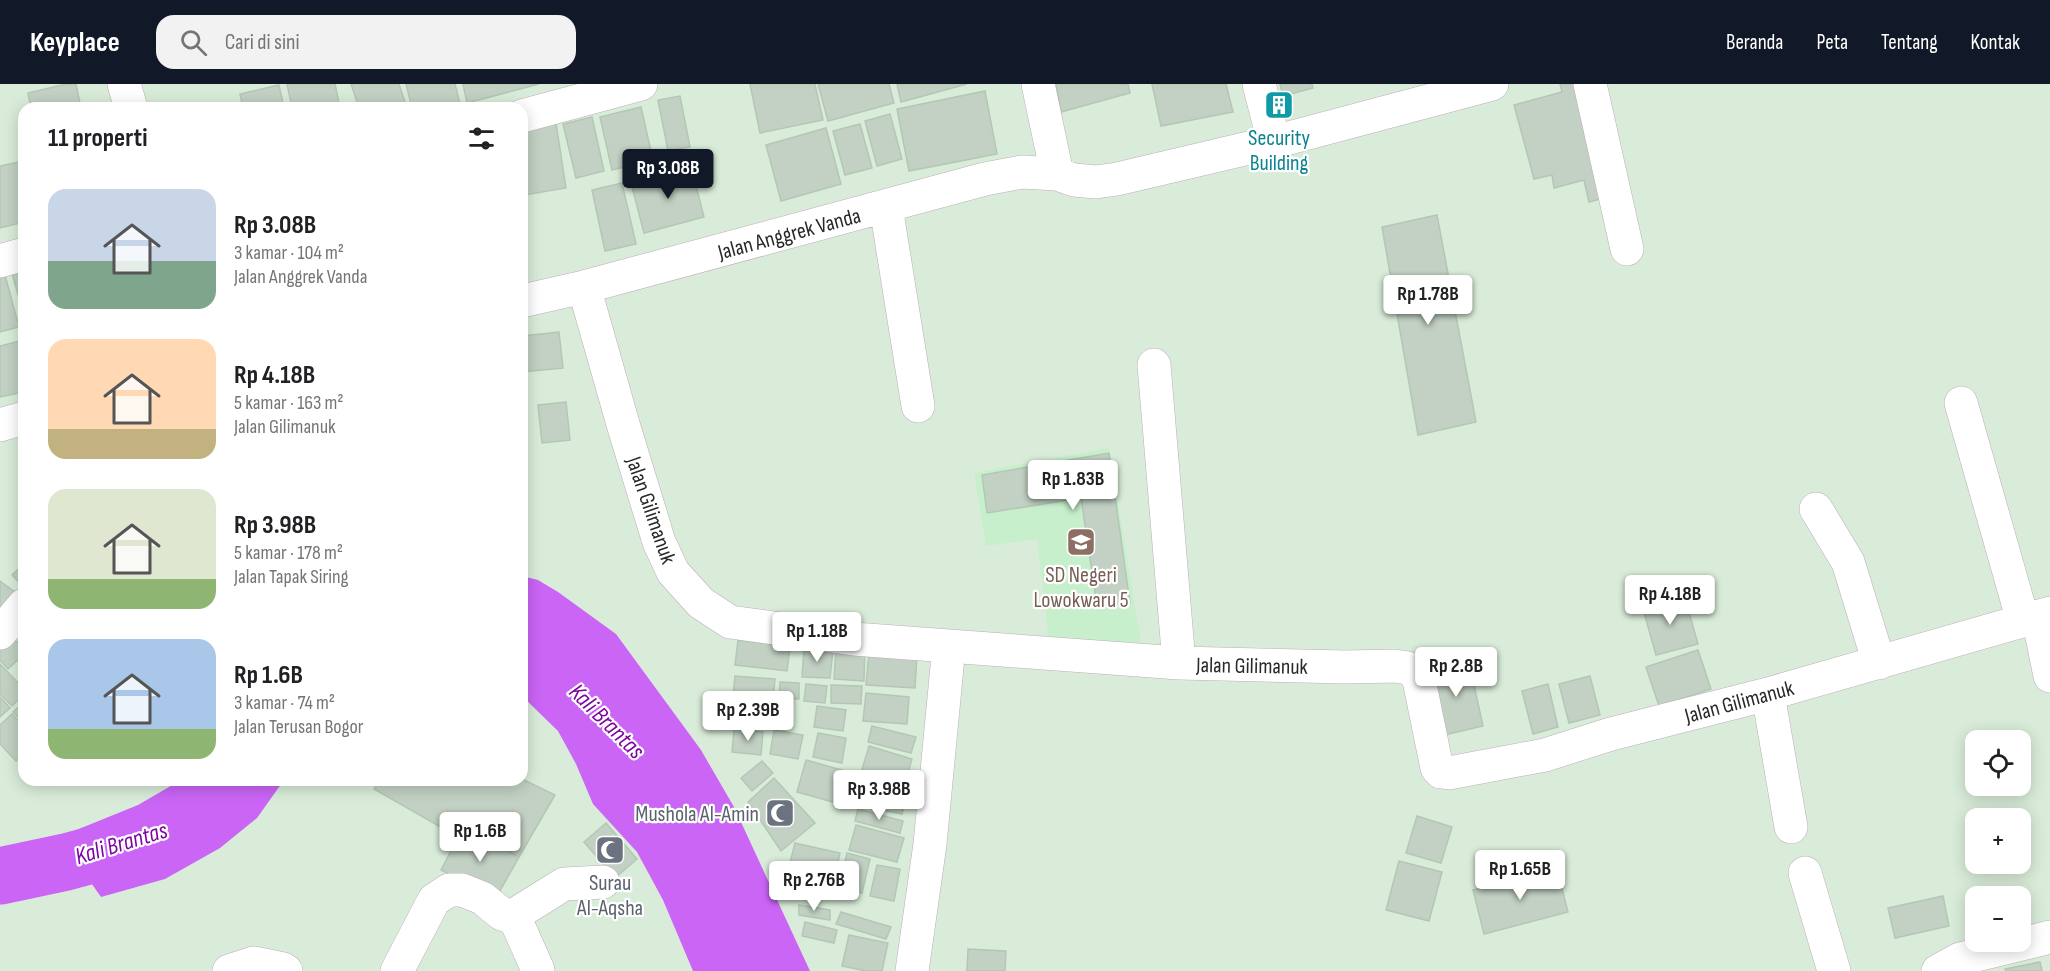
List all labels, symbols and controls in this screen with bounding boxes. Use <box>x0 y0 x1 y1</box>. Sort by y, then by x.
search box <box>156 15 576 69</box>
text: Keyplace <box>30 26 120 59</box>
icon: search <box>177 26 210 59</box>
text: Cari di sini <box>225 29 300 56</box>
text: Beranda <box>1726 30 1783 55</box>
text: Peta <box>1816 30 1848 55</box>
text: Tentang <box>1881 30 1938 55</box>
text: Kontak <box>1971 30 2020 55</box>
building icon: Security Building <box>1263 89 1295 121</box>
icon: filters <box>465 122 498 155</box>
text: 11 properti <box>48 123 147 154</box>
place label: Security Building <box>1248 125 1310 177</box>
pin: Rp 3.08B <box>606 149 730 200</box>
text: Rp 3.08B <box>636 156 700 180</box>
street label: Jalan Anggrek Vanda <box>714 202 864 267</box>
text: Rp 3.08B <box>234 210 316 241</box>
icon: home <box>96 213 168 285</box>
text: 3 kamar · 104 m² <box>234 241 344 265</box>
text: Jalan Anggrek Vanda <box>234 265 367 289</box>
pin: Rp 1.78B <box>1366 275 1490 326</box>
text: Rp 1.78B <box>1397 282 1459 306</box>
text: Rp 4.18B <box>234 360 315 391</box>
icon: home <box>96 363 168 435</box>
text: 5 kamar · 163 m² <box>234 391 344 415</box>
text: Jalan Gilimanuk <box>234 415 336 439</box>
street label: Jalan Gilimanuk <box>619 452 682 568</box>
pin: Rp 1.83B <box>1011 460 1135 511</box>
text: Rp 1.83B <box>1042 467 1104 491</box>
text: Rp 3.98B <box>234 510 316 541</box>
icon: home <box>96 513 168 585</box>
school or university icon: SD Negeri Lowokwaru 5 <box>1065 526 1097 558</box>
text: 5 kamar · 178 m² <box>234 541 343 565</box>
place label: SD Negeri Lowokwaru 5 <box>1033 562 1129 614</box>
text: Jalan Tapak Siring <box>234 565 349 589</box>
pin: Rp 4.18B <box>1608 575 1732 626</box>
text: Rp 4.18B <box>1639 582 1701 606</box>
pin: Rp 1.18B <box>755 612 879 663</box>
text: Rp 1.18B <box>786 619 848 643</box>
pin: Rp 2.8B <box>1401 647 1511 698</box>
street label: Jalan Gilimanuk <box>1195 652 1309 681</box>
text: Rp 2.8B <box>1429 654 1483 678</box>
text: Rp 1.6B <box>234 660 303 691</box>
icon: home <box>96 663 168 735</box>
street label: Jalan Gilimanuk <box>1681 675 1797 730</box>
water label: Kali Brantas <box>563 678 651 766</box>
text: 3 kamar · 74 m² <box>234 691 335 715</box>
pin: Rp 2.39B <box>686 691 810 742</box>
text: Rp 2.39B <box>717 698 779 722</box>
text: Jalan Terusan Bogor <box>234 715 364 739</box>
map controls <box>1965 730 2031 952</box>
button: locate <box>1965 730 2031 796</box>
pin: Rp 3.98B <box>817 770 941 821</box>
text: Rp 3.98B <box>847 777 911 801</box>
mosque icon: Mushola Al-Amin <box>764 797 796 829</box>
place label: Mushola Al-Amin <box>635 801 759 828</box>
button: + <box>1965 808 2031 874</box>
pin: Rp 1.6B <box>425 812 535 863</box>
water label: Kali Brantas <box>72 816 171 871</box>
text: Rp 1.6B <box>454 819 507 843</box>
mosque icon: Surau Al-Aqsha <box>594 834 626 866</box>
pin: Rp 1.65B <box>1458 850 1582 901</box>
text: Rp 1.65B <box>1489 857 1551 881</box>
pin: Rp 2.76B <box>752 861 876 912</box>
text: Rp 2.76B <box>783 868 845 892</box>
place label: Surau Al-Aqsha <box>576 870 643 922</box>
button: − <box>1965 886 2031 952</box>

